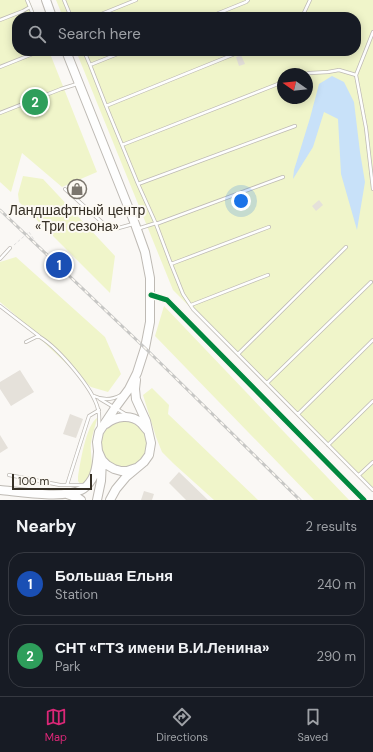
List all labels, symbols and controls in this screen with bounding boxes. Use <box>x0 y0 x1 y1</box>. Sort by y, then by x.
search box <box>12 12 361 56</box>
icon: search <box>26 23 48 45</box>
text: Search here <box>58 24 141 44</box>
north arrow <box>277 68 313 104</box>
pin: 2 <box>22 87 48 117</box>
shop icon: Ландшафтный центр «Три сезона» <box>66 178 88 200</box>
your location <box>231 191 251 211</box>
place label: Ландшафтный центр «Три сезона» <box>9 201 145 235</box>
pin: 1 <box>46 250 72 280</box>
scale bar <box>12 472 92 491</box>
text: 100 m <box>18 474 49 488</box>
text: Nearby <box>16 515 76 537</box>
text: 2 results <box>306 518 357 535</box>
text: Большая Ельня <box>55 566 173 586</box>
text: 1 <box>28 576 32 593</box>
text: 240 m <box>317 576 356 593</box>
text: Station <box>55 586 98 603</box>
text: СНТ «ГТЗ имени В.И.Ленина» <box>55 638 270 658</box>
text: 2 <box>26 648 34 665</box>
text: 290 m <box>317 648 356 665</box>
text: Park <box>55 658 81 675</box>
tab: Map <box>45 706 67 744</box>
tab: Directions <box>156 706 208 744</box>
tab: Saved <box>297 706 328 744</box>

